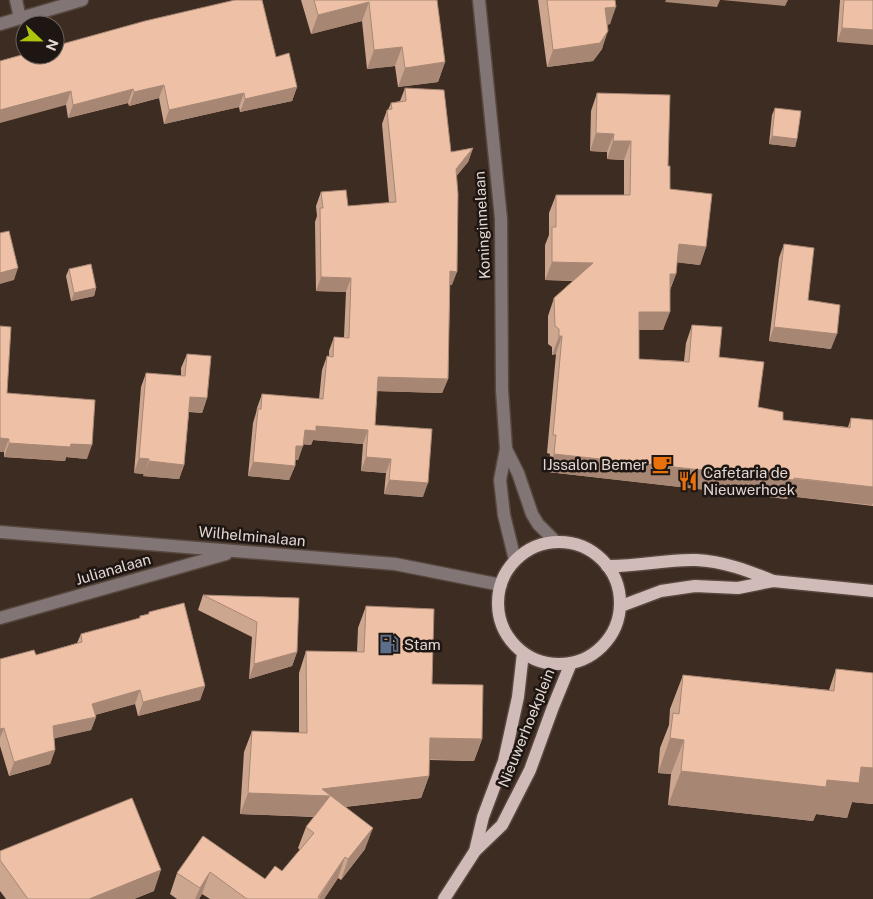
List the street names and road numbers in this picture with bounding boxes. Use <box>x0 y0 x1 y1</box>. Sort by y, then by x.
street label: Koninginnelaan <box>471 171 493 279</box>
street label: Wilhelminalaan <box>198 523 306 549</box>
street label: Julianalaan <box>73 550 153 588</box>
street label: Nieuwerhoekplein <box>494 666 558 790</box>

